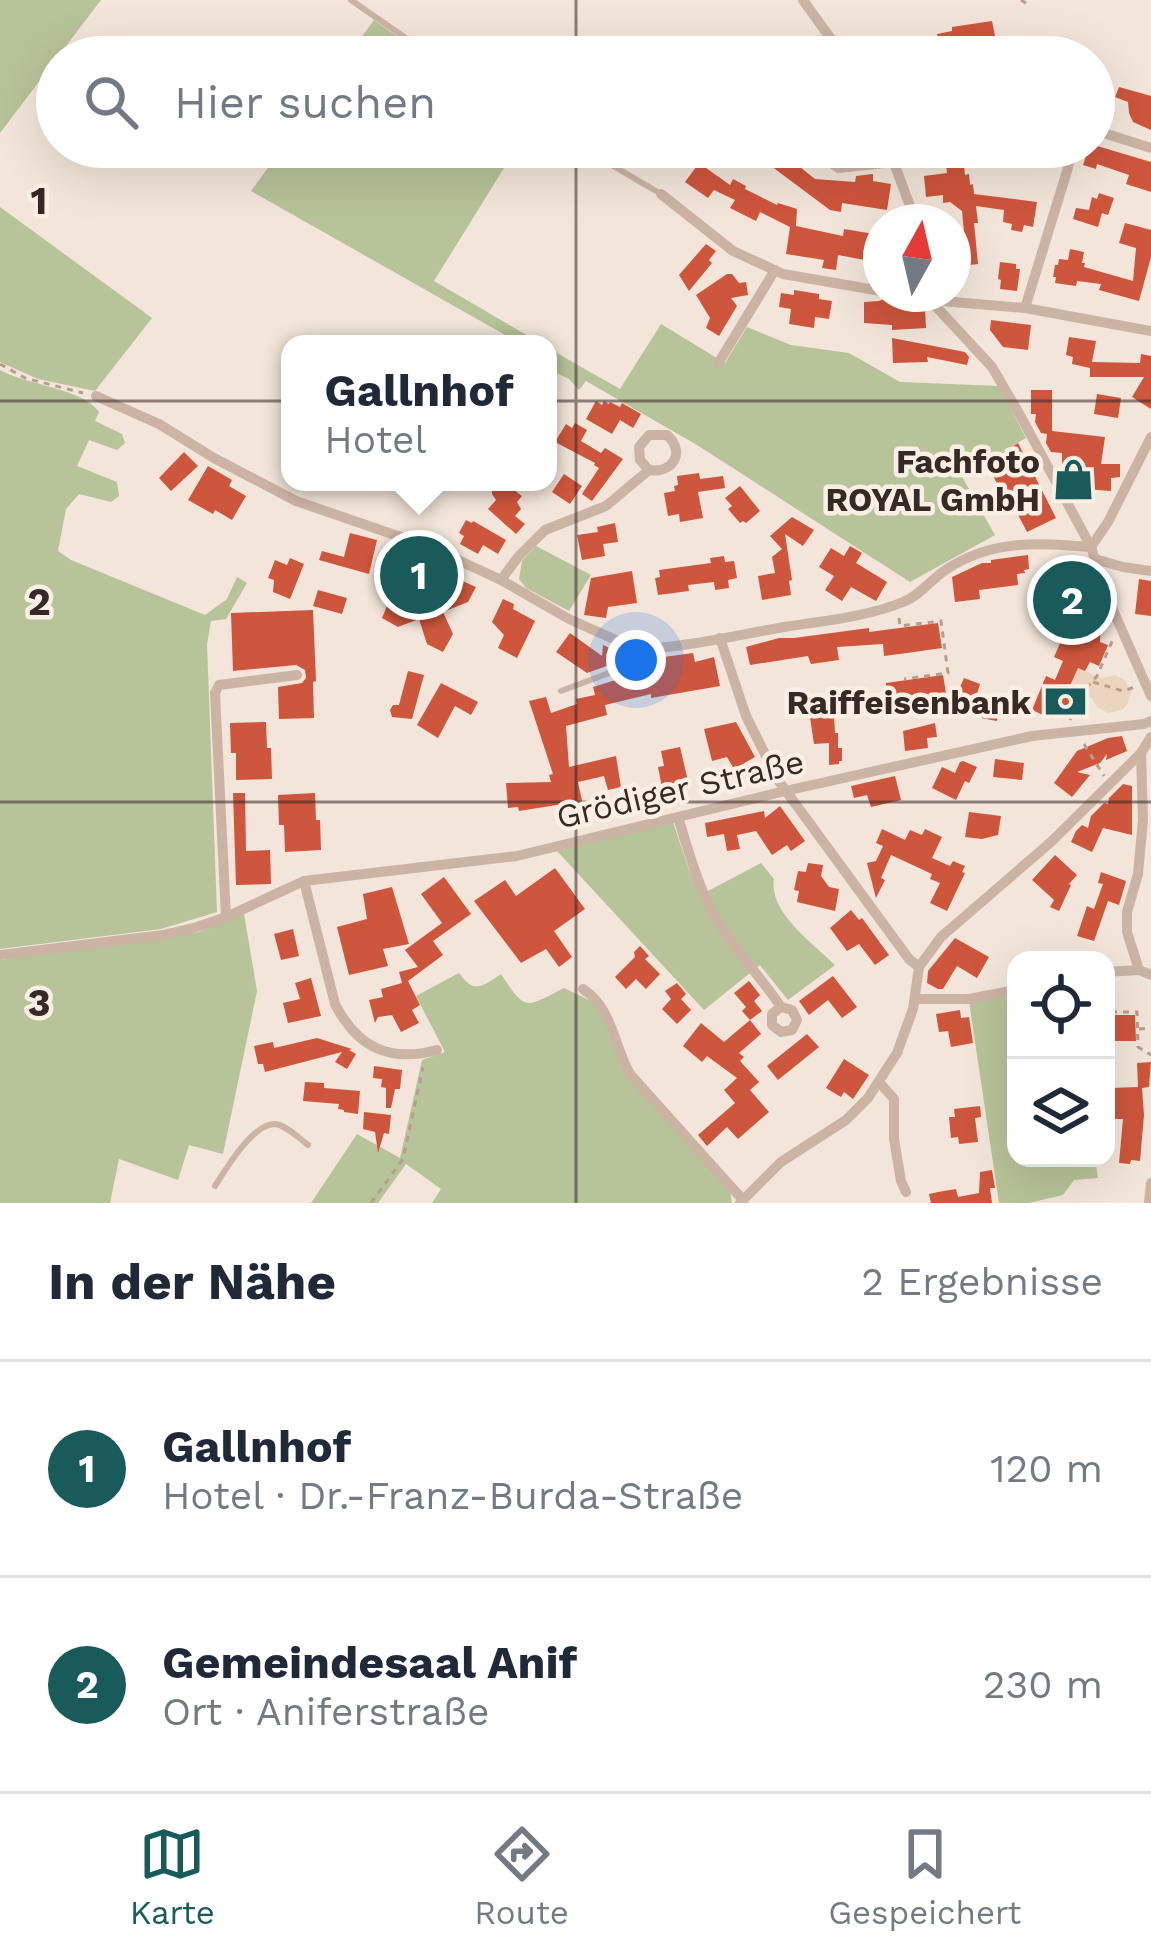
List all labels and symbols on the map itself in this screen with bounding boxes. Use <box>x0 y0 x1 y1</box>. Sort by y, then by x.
text: 1 <box>31 178 47 223</box>
north arrow <box>863 204 971 312</box>
place label: Fachfoto ROYAL GmbH <box>826 442 1040 519</box>
shop icon: Fachfoto ROYAL GmbH <box>1051 457 1097 503</box>
pin: 1 <box>380 530 458 620</box>
pin: 2 <box>1033 555 1111 645</box>
text: 2 <box>27 579 51 624</box>
your location <box>606 630 666 690</box>
bank icon: Raiffeisenbank <box>1042 679 1088 725</box>
place label: Raiffeisenbank <box>786 683 1031 722</box>
street label: Grödiger Straße <box>552 742 808 836</box>
text: 3 <box>27 980 51 1025</box>

